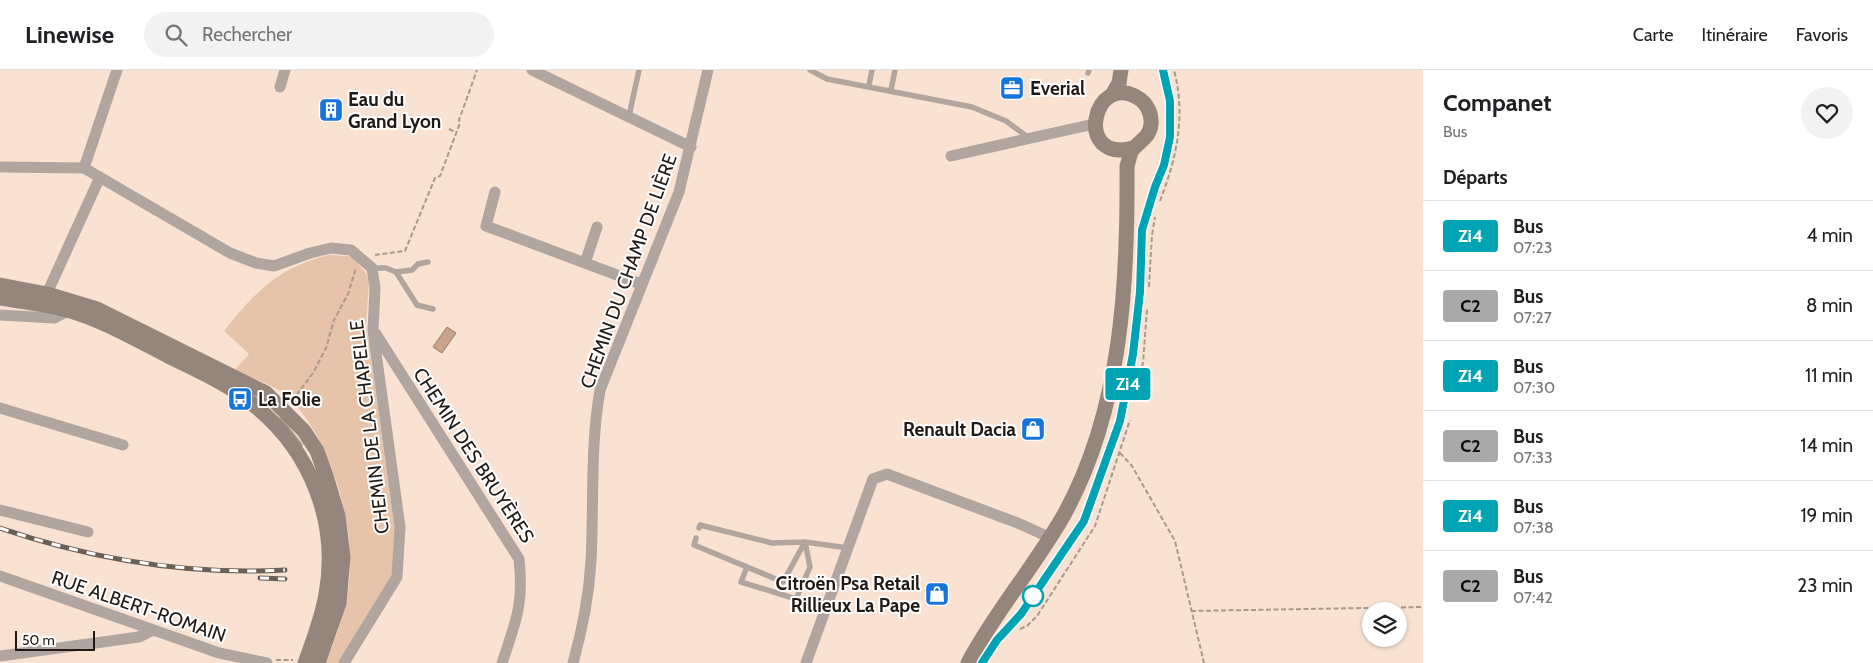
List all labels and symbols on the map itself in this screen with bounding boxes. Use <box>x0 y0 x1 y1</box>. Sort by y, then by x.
office icon: Everial <box>999 75 1025 101</box>
place label: Everial <box>1030 77 1085 100</box>
place label: Eau du Grand Lyon <box>348 88 441 133</box>
building icon: Eau du Grand Lyon <box>318 97 344 123</box>
street label: CHEMIN DU CHAMP DE LIÈRE <box>574 150 682 392</box>
street label: CHEMIN DE LA CHAPELLE <box>345 319 394 535</box>
street label: CHEMIN DES BRUYÈRES <box>408 363 540 547</box>
line badge: Zi4 <box>1099 368 1157 400</box>
bus stop icon: La Folie <box>227 386 253 412</box>
place label: La Folie <box>258 388 321 411</box>
shop icon: Renault Dacia <box>1020 416 1046 442</box>
place label: Renault Dacia <box>903 418 1017 441</box>
street label: RUE ALBERT-ROMAIN <box>49 566 229 647</box>
place label: Citroën Psa Retail Rillieux La Pape <box>776 572 920 617</box>
shop icon: Citroën Psa Retail Rillieux La Pape <box>924 581 950 607</box>
unlabelled marker <box>1022 585 1044 607</box>
scale bar <box>15 628 95 651</box>

